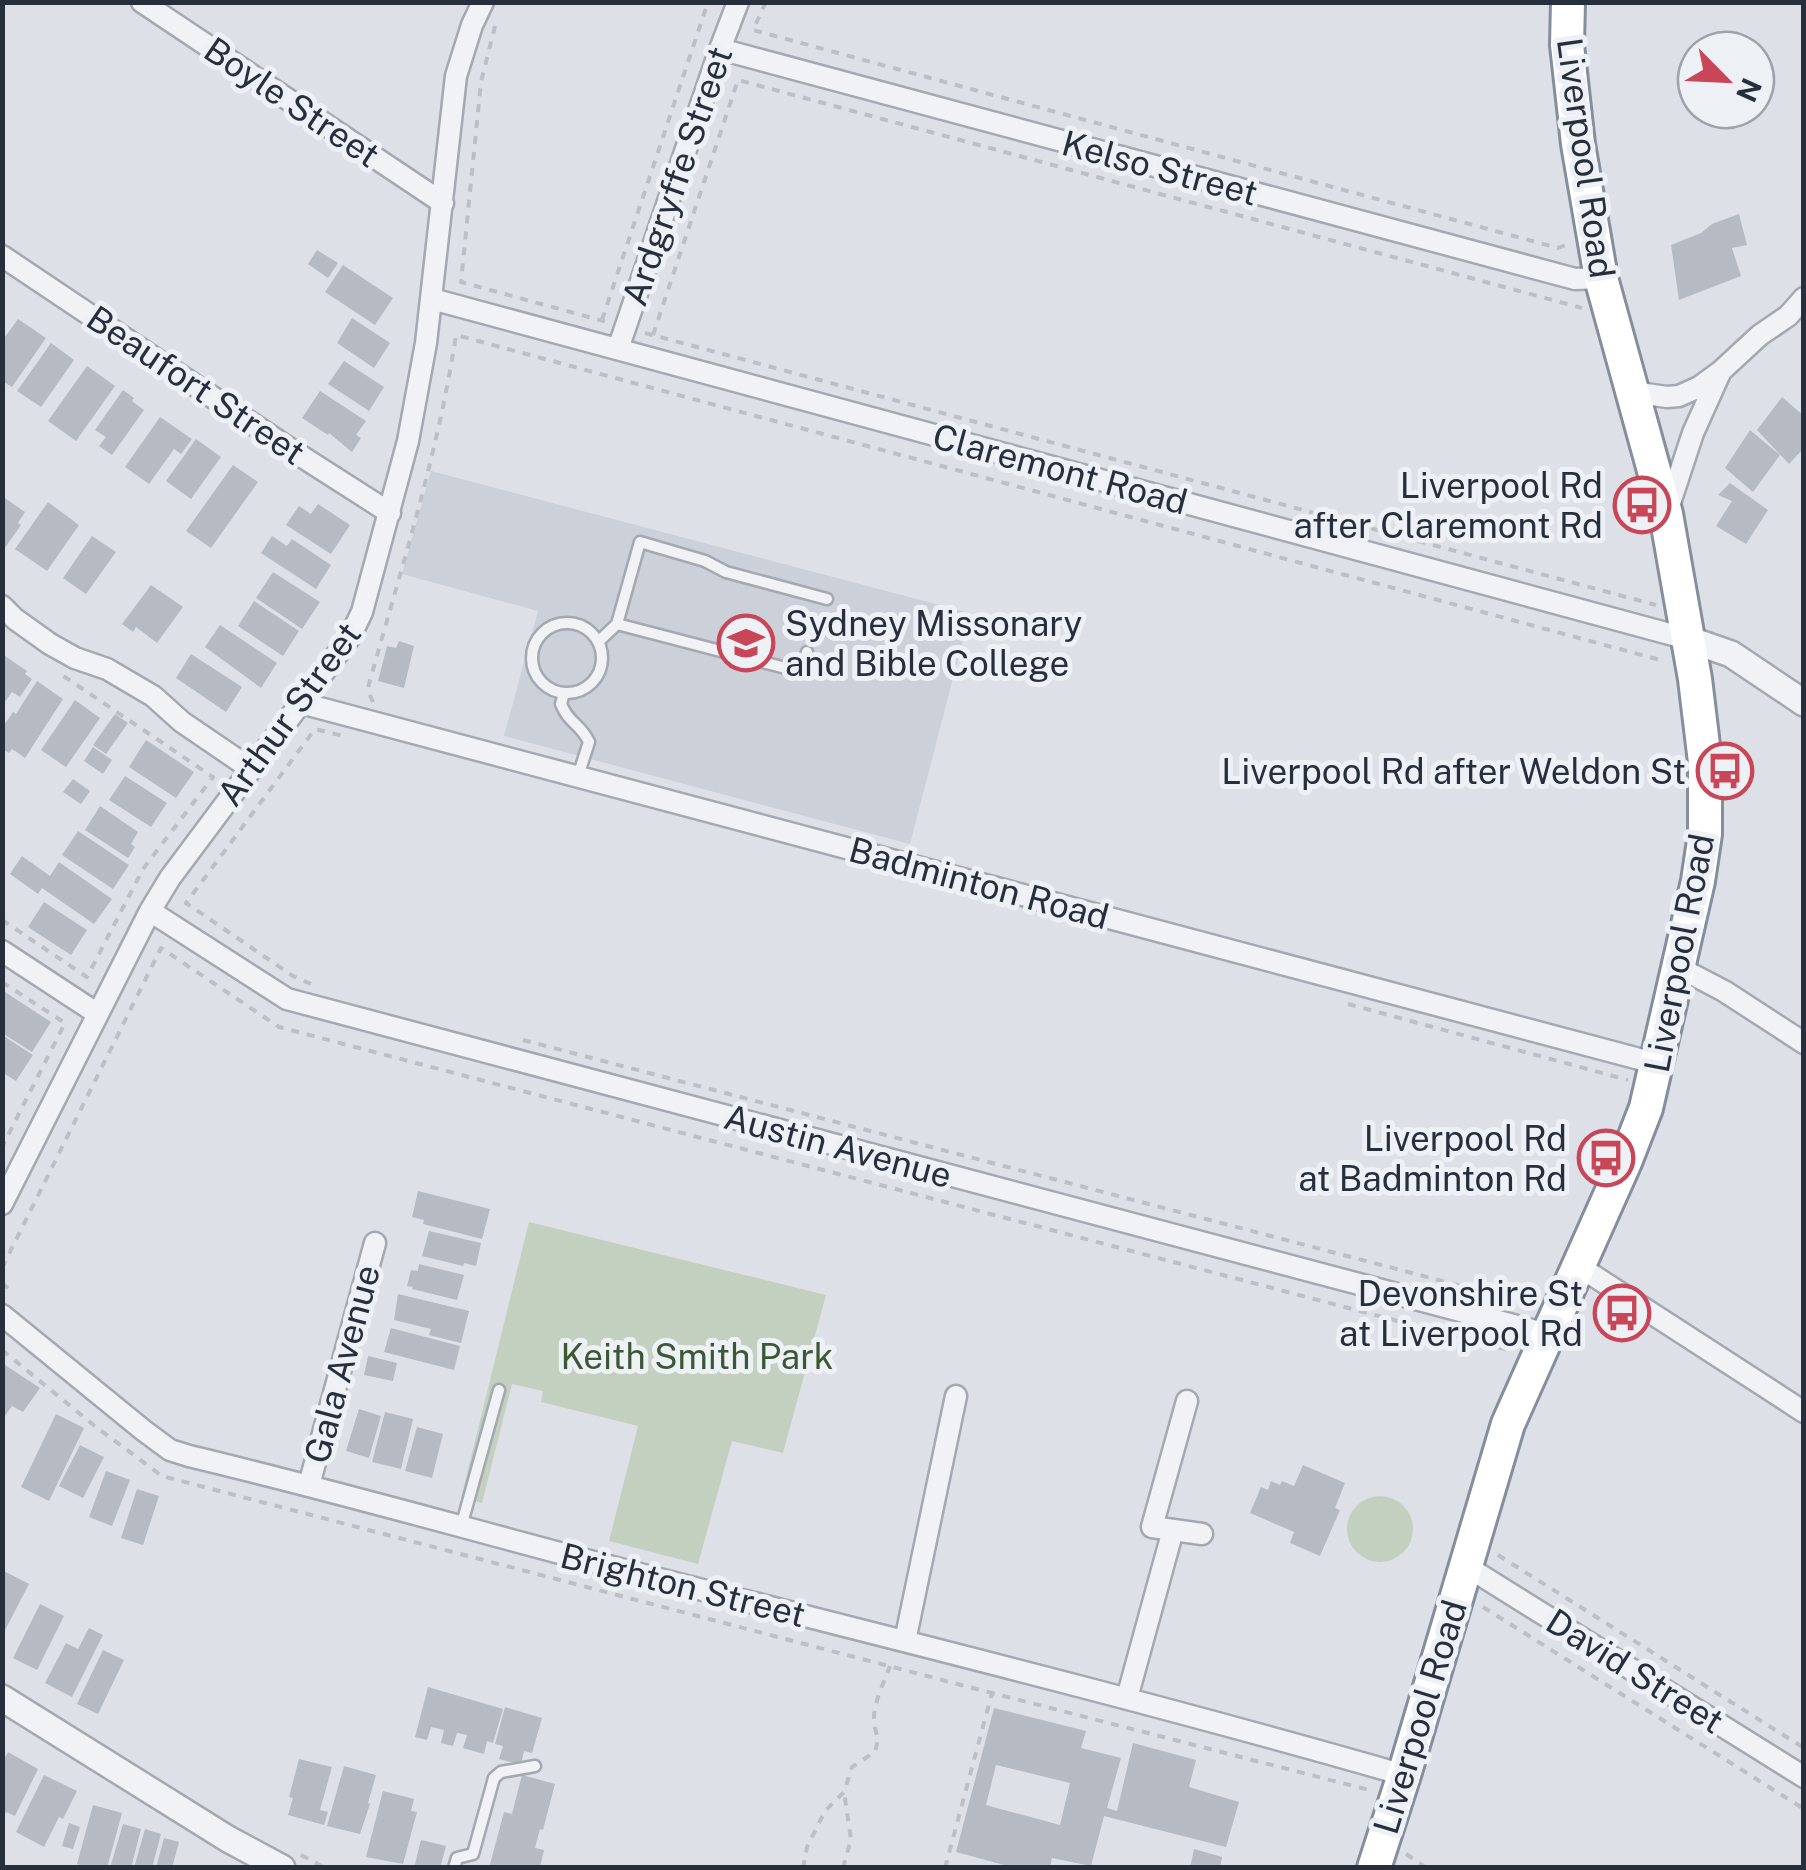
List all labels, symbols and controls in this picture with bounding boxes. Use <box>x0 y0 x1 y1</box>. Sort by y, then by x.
street label: Boyle Street <box>197 29 387 175</box>
north arrow <box>1676 30 1776 130</box>
street label: Liverpool Road <box>1549 35 1623 281</box>
street label: Ardgryffe Street <box>614 41 740 311</box>
text: N <box>1730 74 1769 107</box>
street label: Kelso Street <box>1058 122 1262 214</box>
street label: Beaufort Street <box>79 297 313 473</box>
street label: Claremont Road <box>928 415 1192 523</box>
place label: Liverpool Rd after Claremont Rd <box>1294 465 1603 546</box>
bus stop icon: Liverpool Rd after Claremont Rd <box>1612 475 1672 535</box>
place label: Sydney Missonary and Bible College <box>785 603 1082 684</box>
school or university icon: Sydney Missonary and Bible College <box>716 613 776 673</box>
street label: Arthur Street <box>209 614 369 814</box>
bus stop icon: Liverpool Rd after Weldon St <box>1695 741 1755 801</box>
place label: Liverpool Rd after Weldon St <box>1221 751 1686 792</box>
street label: Badminton Road <box>845 829 1113 937</box>
street label: Liverpool Road <box>1636 830 1722 1076</box>
street label: Austin Avenue <box>720 1096 956 1196</box>
place label: Liverpool Rd at Badminton Rd <box>1298 1118 1567 1199</box>
bus stop icon: Liverpool Rd at Badminton Rd <box>1576 1128 1636 1188</box>
street label: Gala Avenue <box>296 1260 388 1468</box>
place label: Devonshire St at Liverpool Rd <box>1339 1273 1583 1354</box>
bus stop icon: Devonshire St at Liverpool Rd <box>1592 1283 1652 1343</box>
park label: Keith Smith Park <box>561 1336 834 1377</box>
street label: Brighton Street <box>556 1535 810 1635</box>
street label: Liverpool Road <box>1365 1595 1475 1839</box>
street label: David Street <box>1539 1600 1731 1742</box>

